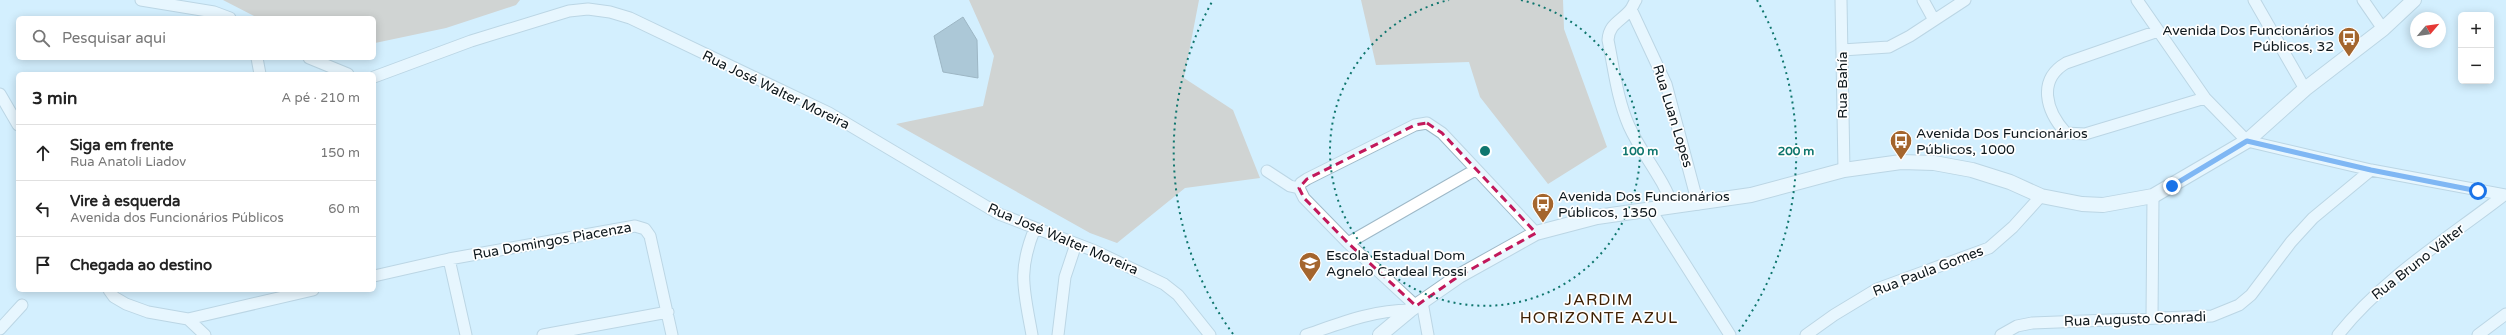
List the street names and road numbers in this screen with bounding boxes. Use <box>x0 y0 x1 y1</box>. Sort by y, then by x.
street label: Rua José Walter Moreira <box>699 47 853 133</box>
street label: Rua Bahía <box>1834 51 1851 119</box>
street label: Rua Luan Lopes <box>1649 63 1697 170</box>
street label: Rua José Walter Moreira <box>985 200 1141 278</box>
street label: Rua Domingos Piacenza <box>471 219 633 263</box>
street label: Rua Bruno Válter <box>2368 220 2468 303</box>
street label: Rua Paula Gomes <box>1870 242 1986 300</box>
street label: Rua Augusto Conradi <box>2064 308 2206 330</box>

